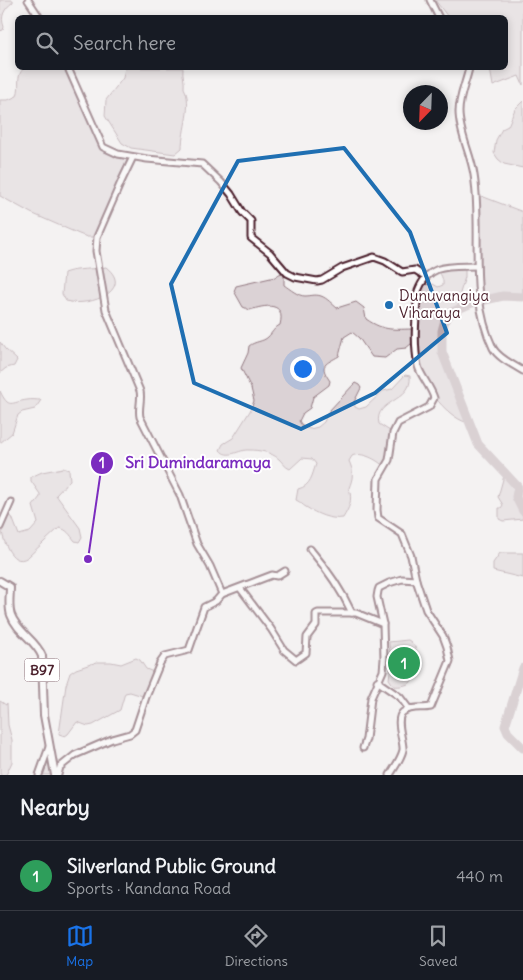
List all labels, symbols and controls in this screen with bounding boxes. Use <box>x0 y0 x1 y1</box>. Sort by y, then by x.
search box <box>15 15 508 70</box>
icon: search <box>33 29 61 57</box>
text: Search here <box>73 31 176 55</box>
north arrow <box>403 85 448 130</box>
place label: Dunuvangiya Viharaya <box>399 286 489 322</box>
marker: Dunuvangiya Viharaya <box>383 299 395 311</box>
your location <box>290 356 316 382</box>
callout: Sri Dumindaramaya <box>90 447 281 478</box>
text: Sri Dumindaramaya <box>125 452 271 473</box>
text: 1 <box>99 453 105 472</box>
pin: 1 <box>388 644 420 682</box>
road number: B97 <box>24 658 60 682</box>
text: Nearby <box>20 794 90 821</box>
text: Silverland Public Ground <box>67 854 276 878</box>
text: 1 <box>33 866 39 886</box>
text: 440 m <box>456 866 503 886</box>
text: Sports · Kandana Road <box>67 878 231 898</box>
tab: Map <box>66 922 94 970</box>
tab: Directions <box>225 922 288 970</box>
tab: Saved <box>419 922 457 970</box>

